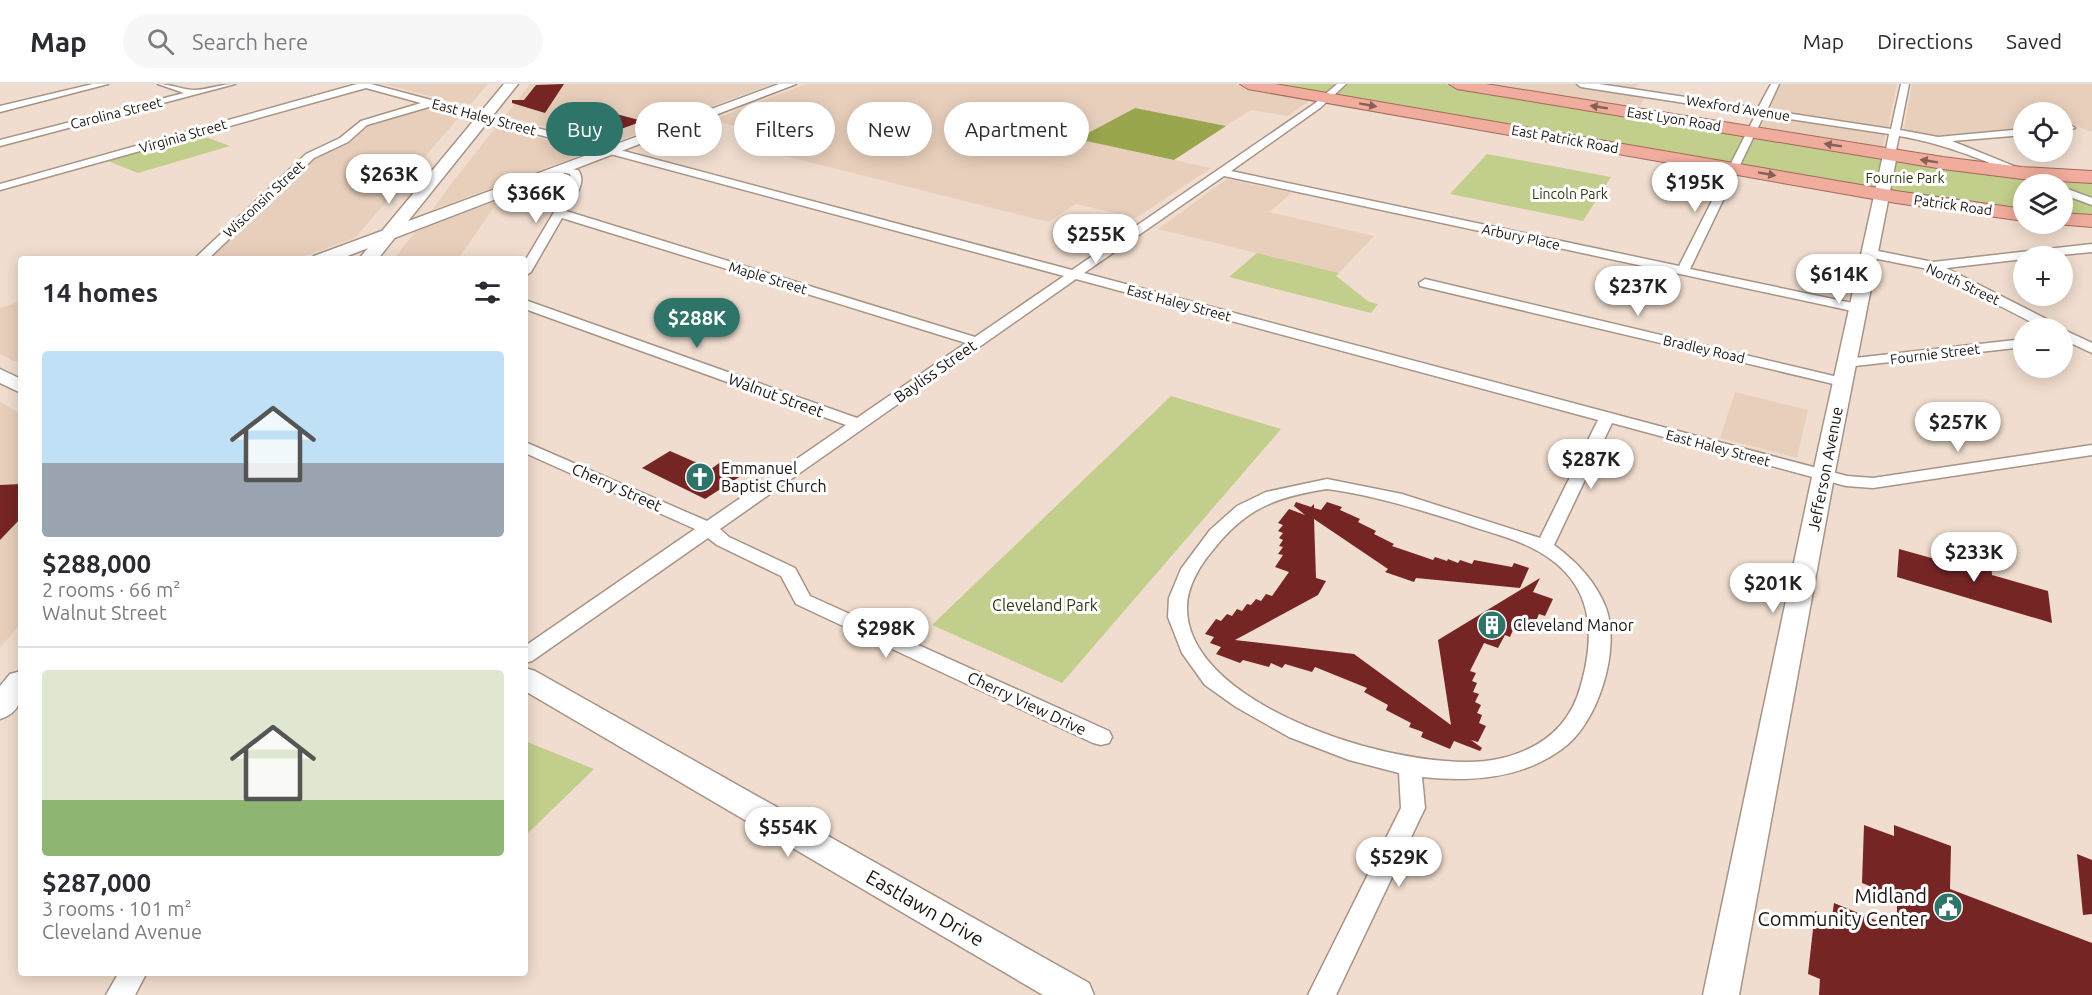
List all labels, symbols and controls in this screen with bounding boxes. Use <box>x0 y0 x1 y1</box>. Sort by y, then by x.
search box <box>123 14 543 68</box>
icon: search <box>144 25 177 58</box>
text: Map <box>30 26 87 57</box>
text: Search here <box>192 29 308 54</box>
text: Map <box>1803 29 1844 53</box>
text: Directions <box>1877 29 1973 53</box>
text: Saved <box>2006 29 2062 53</box>
street label: Wexford Avenue <box>1685 92 1791 124</box>
street label: Carolina Street <box>69 94 164 132</box>
street label: East Haley Street <box>430 95 538 139</box>
one-way arrow <box>1359 101 1378 110</box>
chip: Buy <box>546 102 623 156</box>
chip: Rent <box>635 102 722 156</box>
chip: Filters <box>734 102 835 156</box>
chip: New <box>847 102 932 156</box>
chip: Apartment <box>944 102 1089 156</box>
one-way arrow <box>1589 102 1608 111</box>
map controls <box>2013 102 2073 378</box>
button: locate <box>2013 102 2073 162</box>
street label: East Lyon Road <box>1626 104 1722 134</box>
street label: Virginia Street <box>137 116 229 156</box>
street label: East Patrick Road <box>1510 122 1620 156</box>
one-way arrow <box>1823 141 1842 150</box>
pin: $263K <box>347 154 431 205</box>
one-way arrow <box>1920 156 1939 165</box>
street label: Wisconsin Street <box>220 157 308 241</box>
text: $263K <box>360 162 418 185</box>
pin: $195K <box>1653 162 1737 213</box>
text: $195K <box>1666 170 1724 193</box>
one-way arrow <box>1758 170 1777 179</box>
park label: Fournie Park <box>1866 170 1945 186</box>
pin: $366K <box>494 173 578 224</box>
button: layers <box>2013 174 2073 234</box>
text: $366K <box>507 181 565 204</box>
park label: Lincoln Park <box>1532 186 1608 202</box>
street label: Patrick Road <box>1913 192 1993 218</box>
pin: $255K <box>1054 214 1138 265</box>
street label: Arbury Place <box>1480 221 1562 253</box>
text: $255K <box>1067 222 1125 245</box>
button: + <box>2013 246 2073 306</box>
pin: $614K <box>1797 254 1881 305</box>
street label: Maple Street <box>727 258 810 298</box>
street label: North Street <box>1924 260 2003 308</box>
text: $614K <box>1810 262 1868 285</box>
pin: $237K <box>1596 266 1680 317</box>
text: $237K <box>1609 274 1667 297</box>
icon: filters <box>471 276 504 309</box>
text: 14 homes <box>42 278 158 307</box>
street label: East Haley Street <box>1125 281 1233 325</box>
pin: $288K <box>655 298 739 349</box>
text: $288K <box>668 306 726 329</box>
button: − <box>2013 318 2073 378</box>
street label: Bradley Road <box>1662 332 1746 366</box>
street label: Bayliss Street <box>890 336 980 406</box>
street label: Fournie Street <box>1889 340 1981 367</box>
street label: Walnut Street <box>726 369 827 421</box>
icon: home <box>219 390 327 498</box>
pin: $257K <box>1916 402 2000 453</box>
street label: Jefferson Avenue <box>1804 405 1846 533</box>
text: $257K <box>1929 410 1987 433</box>
street label: East Haley Street <box>1664 426 1772 470</box>
pin: $287K <box>1549 439 1633 490</box>
text: $287K <box>1562 447 1620 470</box>
street label: Cherry Street <box>569 459 665 515</box>
place label: Emmanuel Baptist Church <box>721 459 827 495</box>
church icon: Emmanuel Baptist Church <box>684 461 716 493</box>
pin: $233K <box>1932 532 2016 583</box>
text: $233K <box>1945 540 2003 563</box>
text: $288,000 <box>42 549 151 578</box>
pin: $201K <box>1731 563 1815 614</box>
text: $201K <box>1744 571 1802 594</box>
text: 2 rooms · 66 m² <box>42 578 180 601</box>
park label: Cleveland Park <box>992 596 1098 614</box>
text: Walnut Street <box>42 601 167 624</box>
pin: $298K <box>844 608 928 659</box>
building icon: Cleveland Manor <box>1476 609 1508 641</box>
text: $298K <box>857 616 915 639</box>
place label: Cleveland Manor <box>1513 616 1634 634</box>
street label: Cherry View Drive <box>965 668 1089 738</box>
icon: home <box>219 709 327 817</box>
pin: $554K <box>746 807 830 858</box>
text: $554K <box>759 815 817 838</box>
pin: $529K <box>1357 837 1441 888</box>
text: $529K <box>1370 845 1428 868</box>
street label: Eastlawn Drive <box>862 865 988 951</box>
text: $287,000 <box>42 868 151 897</box>
place label: Midland Community Center <box>1758 884 1927 930</box>
public building icon: Midland Community Center <box>1932 891 1964 923</box>
text: 3 rooms · 101 m² <box>42 897 192 920</box>
text: Cleveland Avenue <box>42 920 202 943</box>

